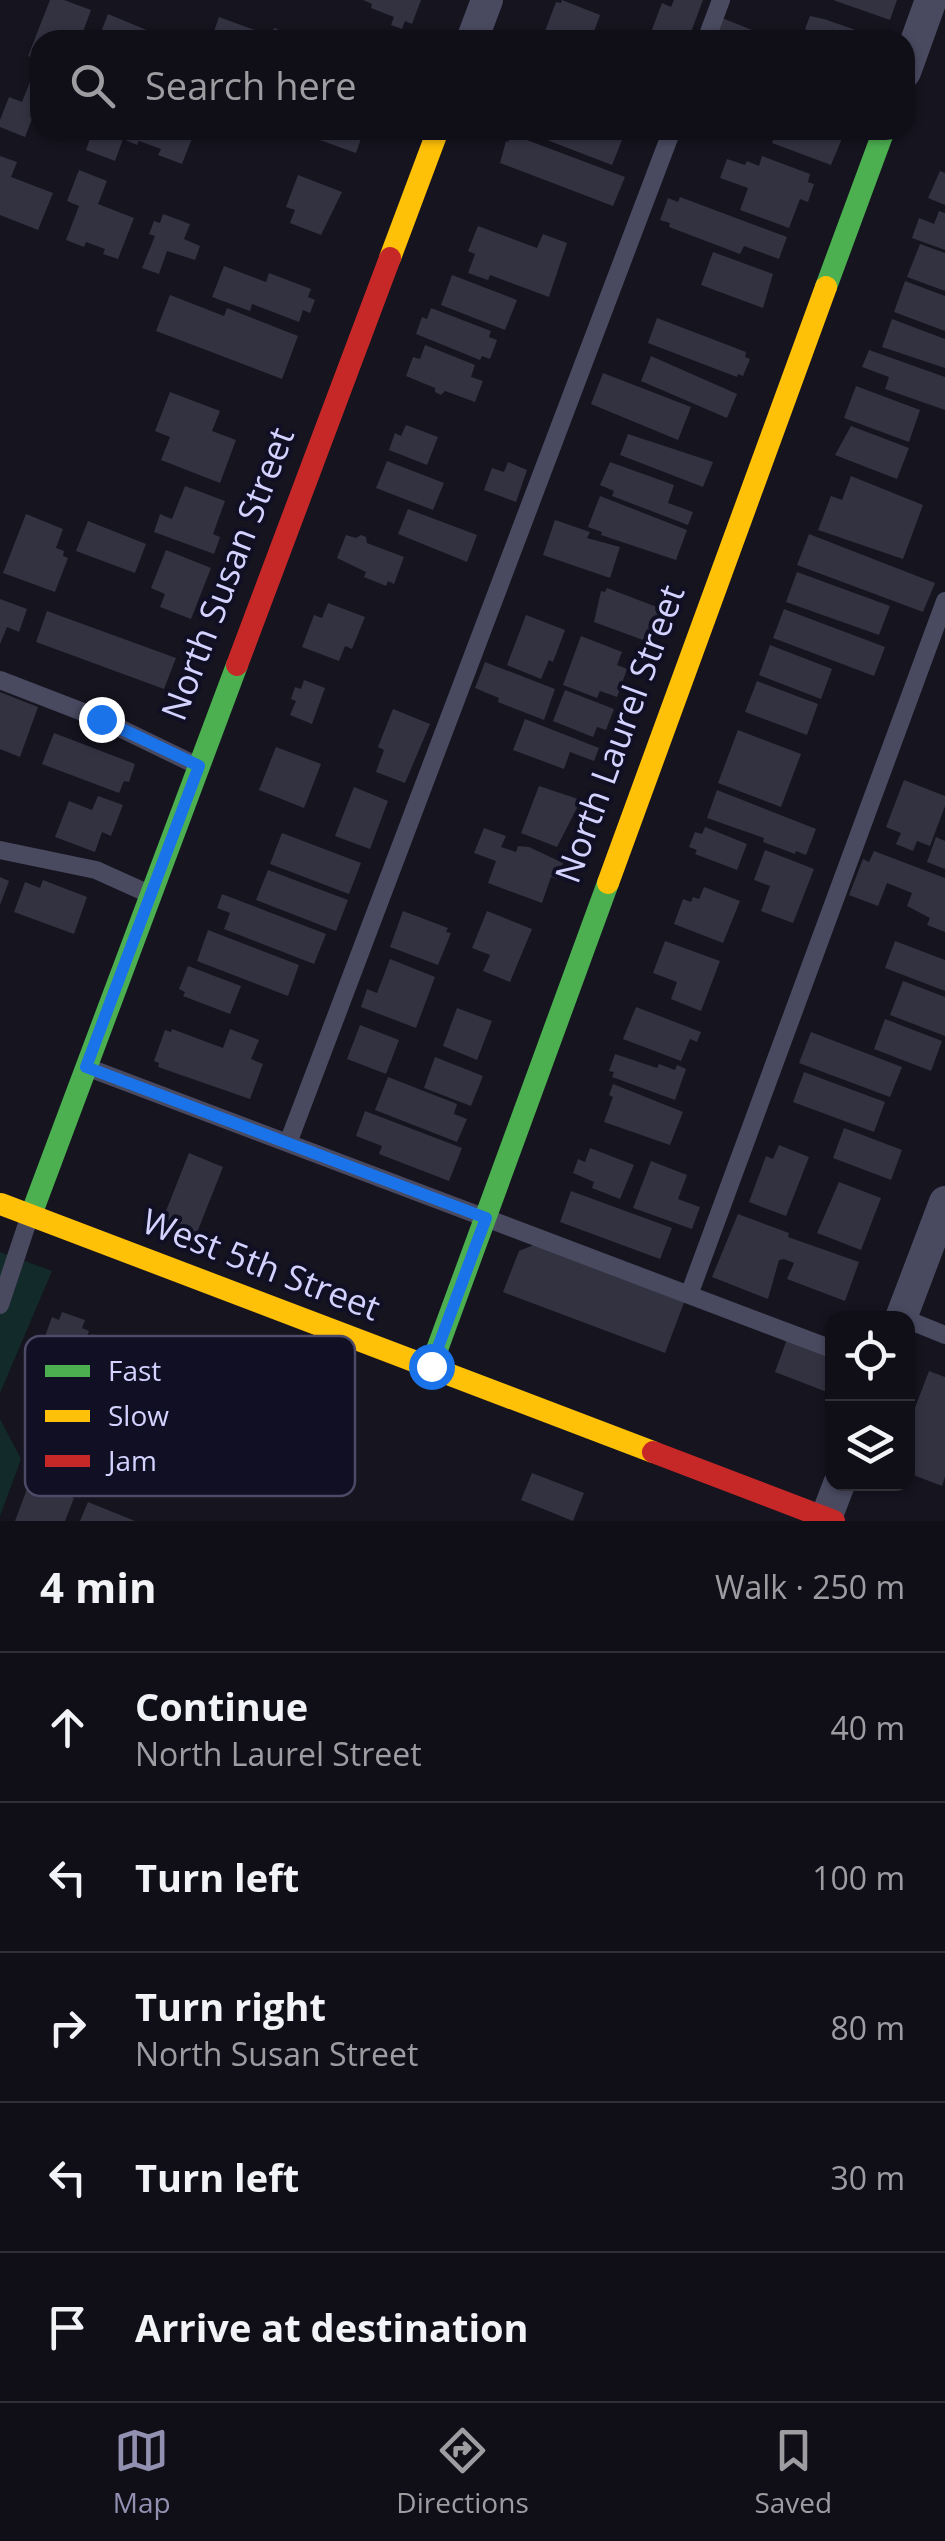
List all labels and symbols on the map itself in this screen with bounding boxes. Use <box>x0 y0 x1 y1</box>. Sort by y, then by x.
street label: North Susan Street <box>149 420 304 727</box>
street label: North Laurel Street <box>543 578 694 889</box>
route end <box>79 697 125 743</box>
street label: West 5th Street <box>136 1197 387 1331</box>
legend <box>25 1336 355 1496</box>
route start <box>409 1344 455 1390</box>
text: Fast <box>108 1351 161 1389</box>
text: Slow <box>108 1396 169 1434</box>
text: Jam <box>105 1441 157 1479</box>

